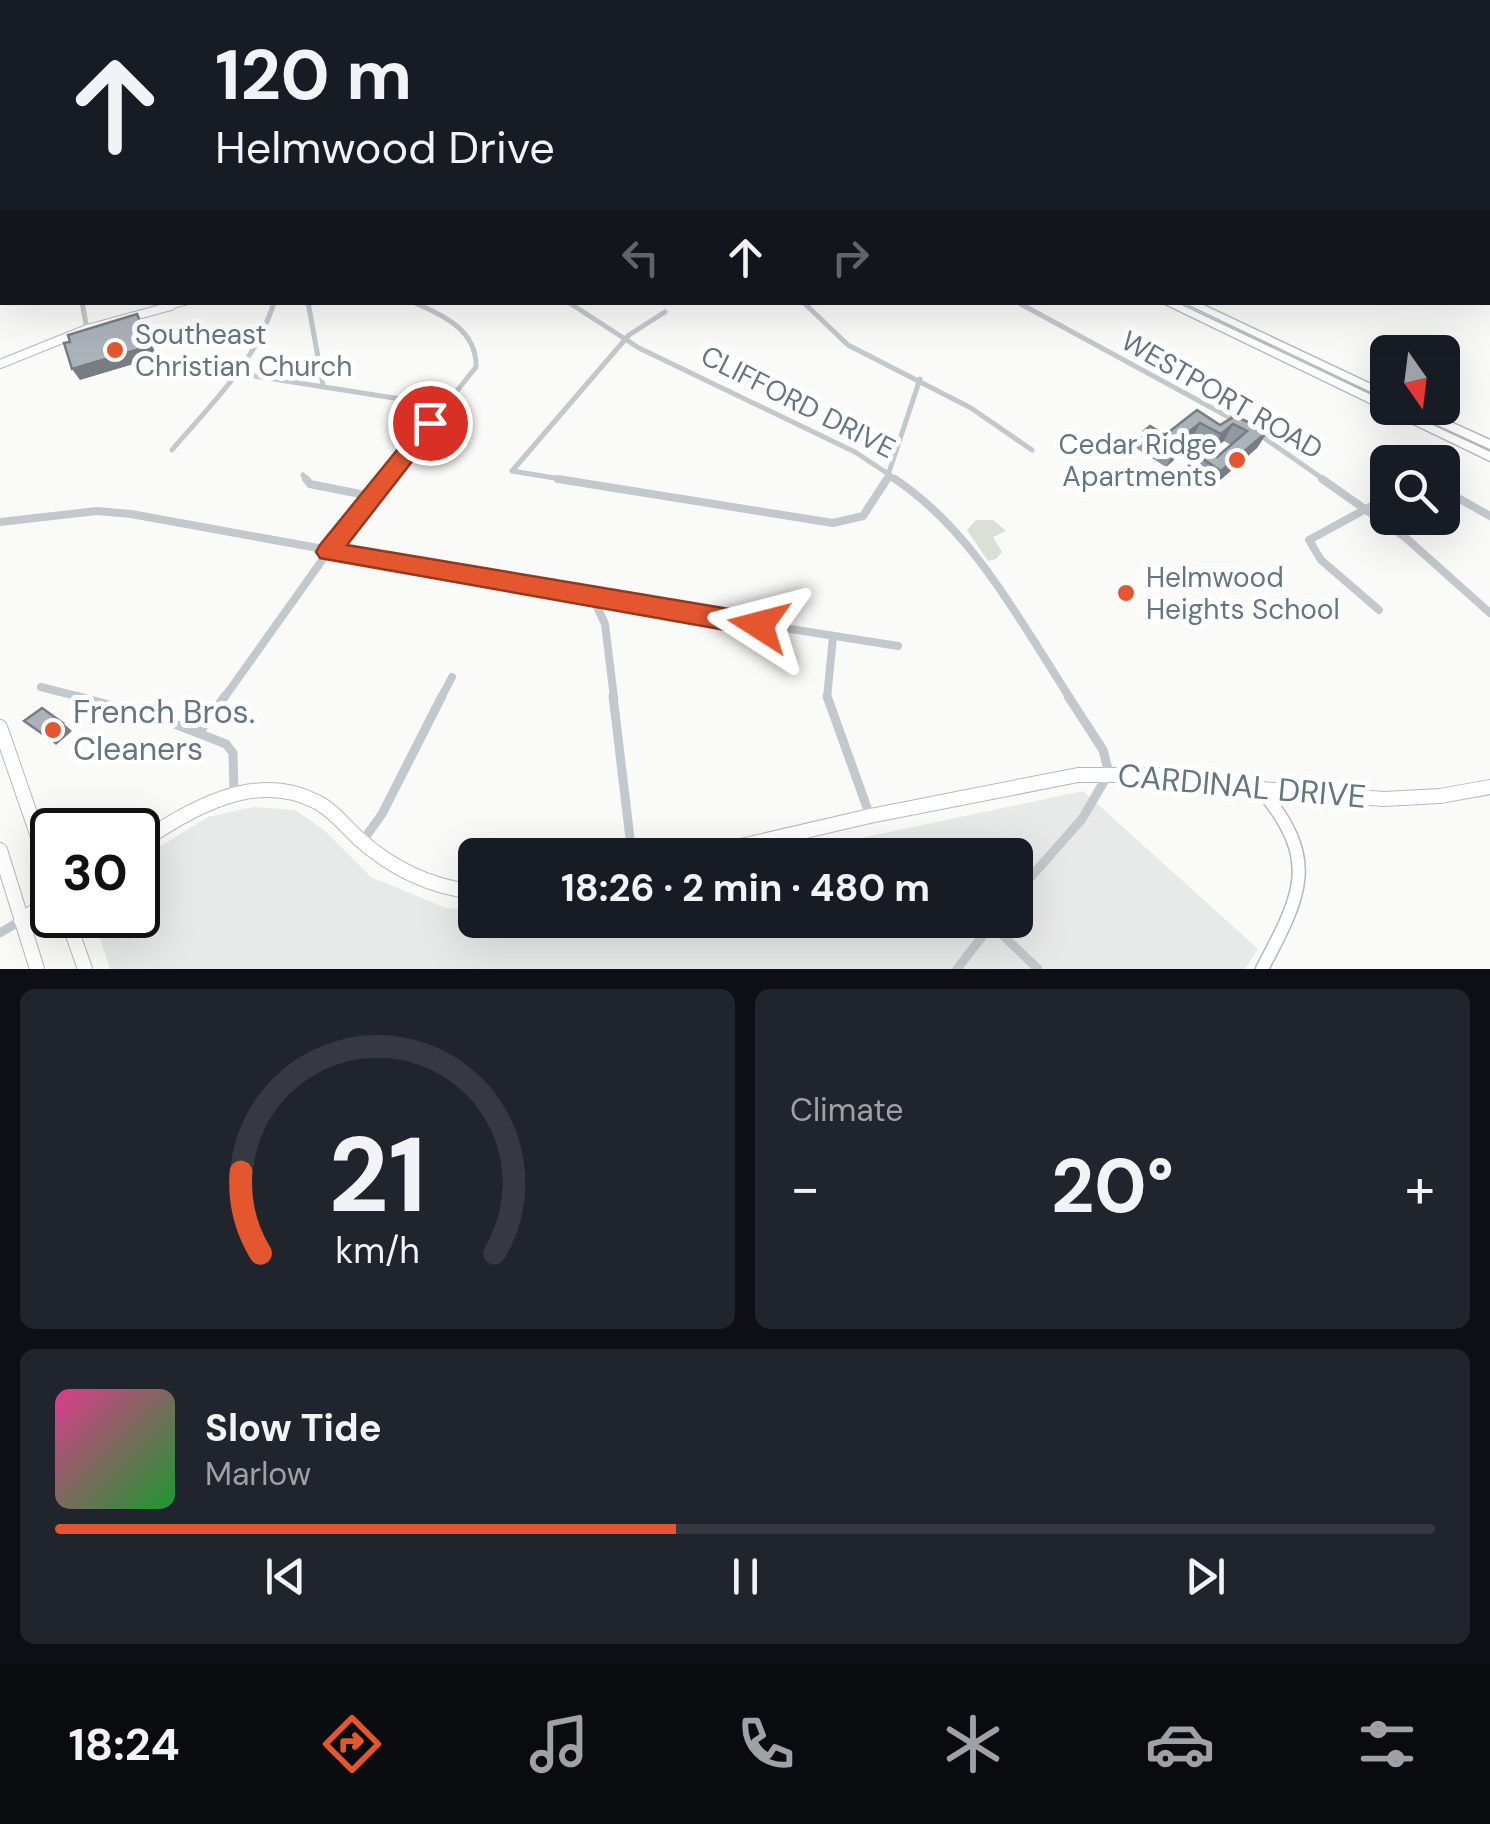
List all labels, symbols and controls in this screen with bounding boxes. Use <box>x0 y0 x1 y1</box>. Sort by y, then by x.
text: 120 m <box>215 30 412 121</box>
icon: ahead <box>50 40 180 170</box>
text: Helmwood Drive <box>215 118 555 177</box>
icon: left <box>613 230 668 285</box>
icon: ahead <box>718 230 773 285</box>
icon: right <box>823 230 878 285</box>
place label: Southeast Christian Church <box>135 316 352 385</box>
street label: WESTPORT ROAD <box>1115 322 1329 468</box>
north arrow <box>1370 335 1460 425</box>
map controls <box>1370 335 1460 535</box>
street label: CLIFFORD DRIVE <box>695 337 901 467</box>
marker: Southeast Christian Church <box>104 339 126 361</box>
pin <box>388 381 473 466</box>
icon: arrive <box>403 396 458 451</box>
place label: Cedar Ridge Apartments <box>1059 426 1217 495</box>
button: search <box>1370 445 1460 535</box>
marker: Cedar Ridge Apartments <box>1226 449 1248 471</box>
place label: Helmwood Heights School <box>1146 559 1340 628</box>
position arrow <box>707 573 811 677</box>
marker: Helmwood Heights School <box>1115 582 1137 604</box>
place label: French Bros. Cleaners <box>73 691 255 770</box>
marker: French Bros. Cleaners <box>42 719 64 741</box>
street label: CARDINAL DRIVE <box>1116 754 1368 818</box>
speed limit sign: 30 <box>30 808 160 938</box>
text: 18:26 · 2 min · 480 m <box>561 863 930 913</box>
text: Climate <box>790 1089 904 1131</box>
text: 21 <box>329 1108 426 1243</box>
text: 20° <box>1051 1138 1174 1235</box>
text: − <box>790 1152 820 1224</box>
text: + <box>1405 1152 1435 1224</box>
text: km/h <box>335 1228 420 1274</box>
text: Slow Tide <box>205 1403 382 1453</box>
text: Marlow <box>205 1453 311 1495</box>
icon: previous <box>258 1549 313 1604</box>
icon: pause <box>718 1549 773 1604</box>
icon: next <box>1178 1549 1233 1604</box>
icon: directions <box>317 1709 387 1779</box>
icon: music <box>524 1709 594 1779</box>
icon: phone <box>731 1709 801 1779</box>
icon: climate <box>938 1709 1008 1779</box>
icon: car <box>1145 1709 1215 1779</box>
icon: filters <box>1352 1709 1422 1779</box>
text: 18:24 <box>68 1715 180 1774</box>

